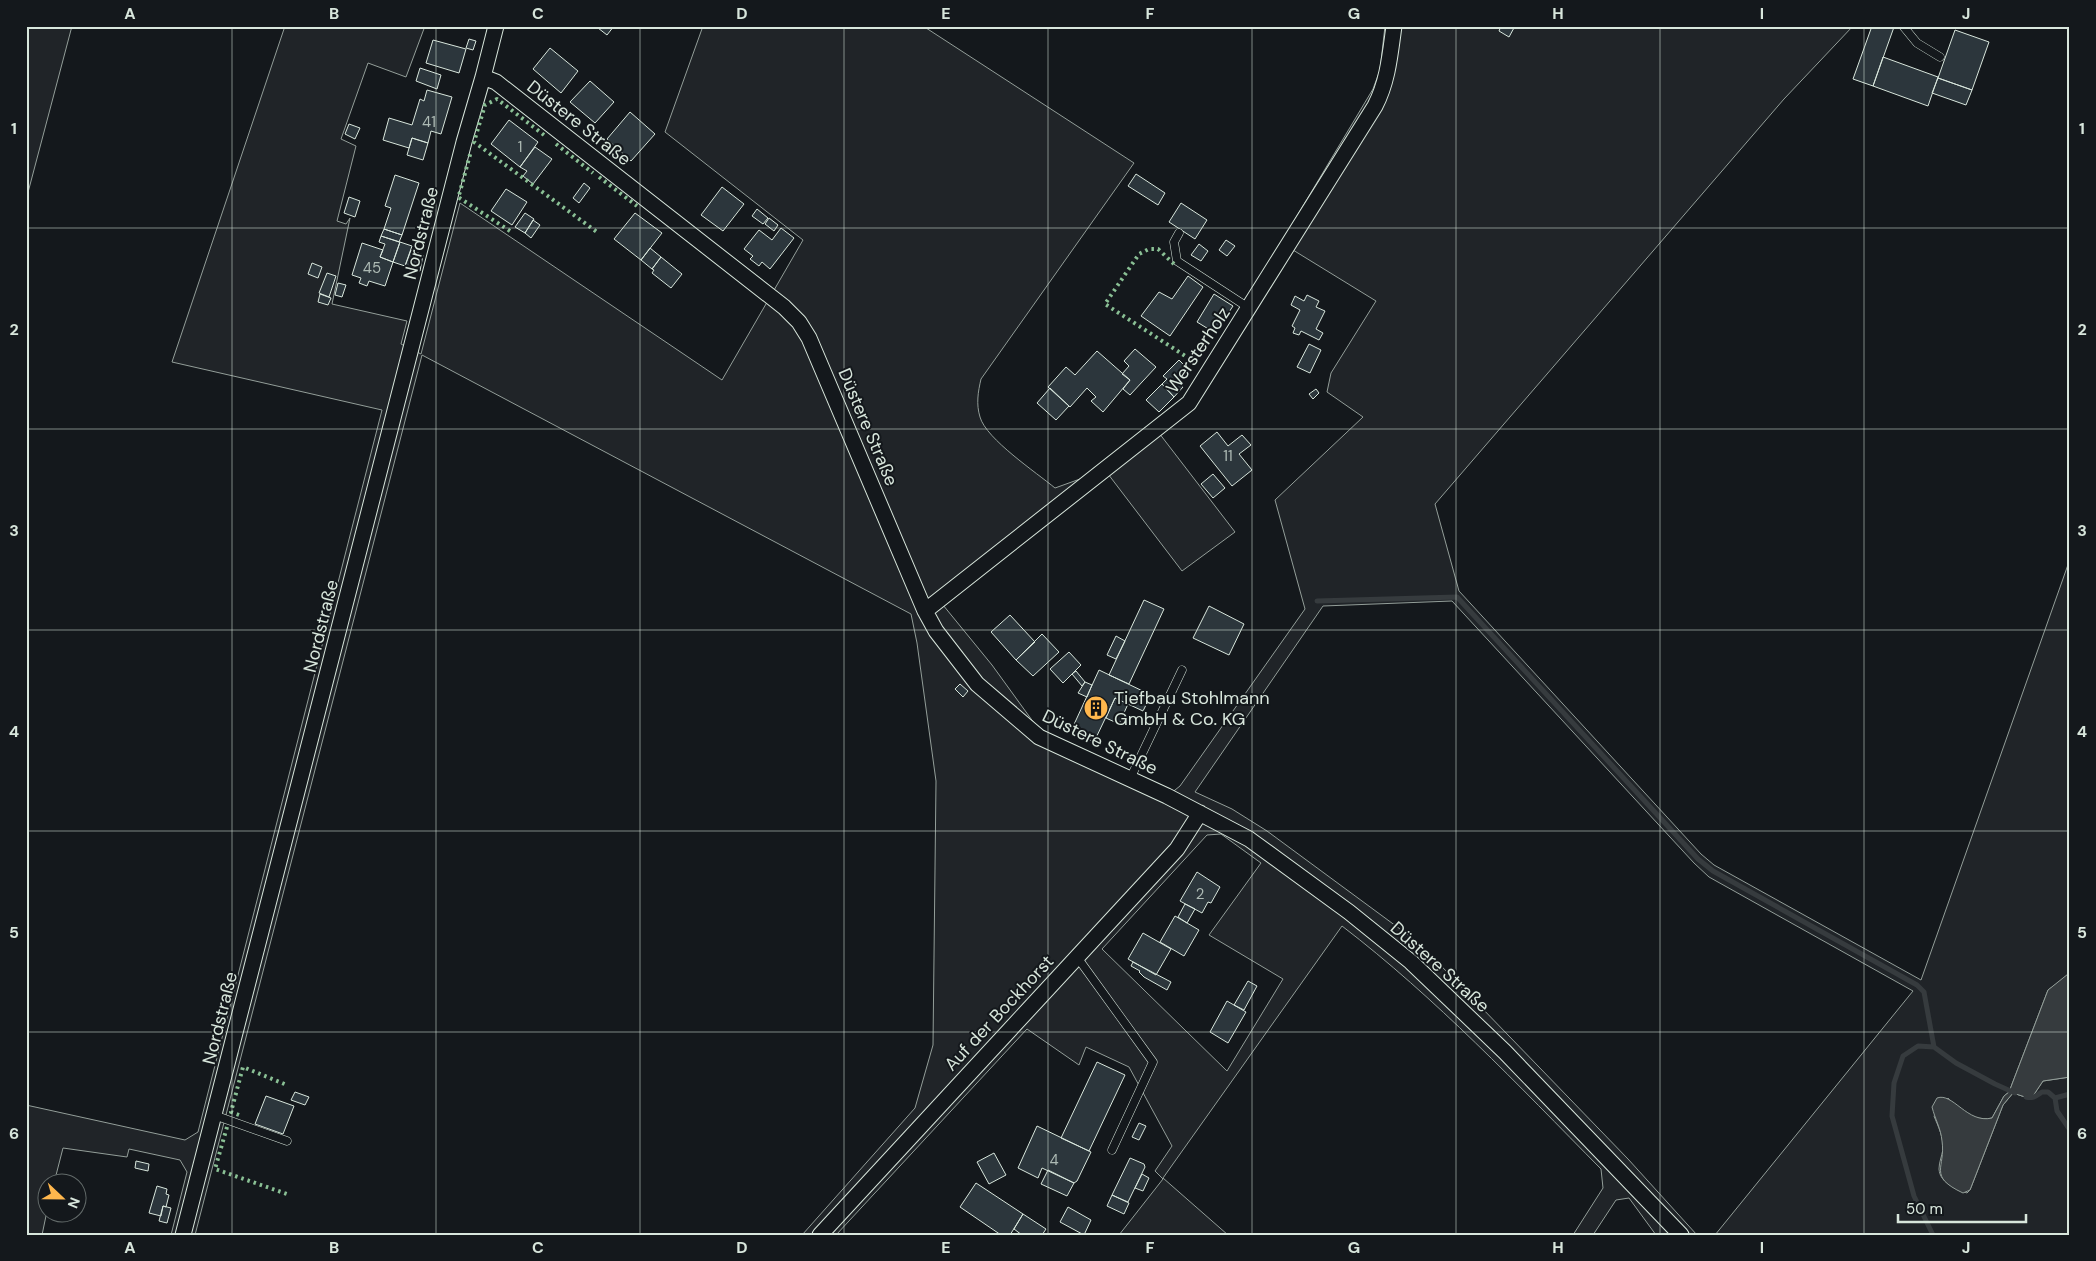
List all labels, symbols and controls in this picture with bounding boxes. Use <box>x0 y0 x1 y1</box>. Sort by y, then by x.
text: A <box>124 3 136 24</box>
text: B <box>329 3 339 24</box>
text: C <box>532 3 544 24</box>
text: D <box>736 3 748 24</box>
text: E <box>941 3 951 24</box>
text: F <box>1146 3 1155 24</box>
text: G <box>1348 3 1360 24</box>
text: H <box>1552 3 1564 24</box>
text: I <box>1760 3 1764 24</box>
text: J <box>1962 3 1970 24</box>
street label: Düstere Straße <box>522 75 636 171</box>
house number: 41 <box>422 112 436 132</box>
text: 1 <box>11 118 17 139</box>
text: 1 <box>2079 118 2085 139</box>
house number: 1 <box>518 137 522 157</box>
street label: Nordstraße <box>398 184 444 282</box>
house number: 45 <box>363 258 381 278</box>
street label: Wersterholz <box>1160 302 1236 398</box>
text: 2 <box>9 319 19 340</box>
text: 2 <box>2077 319 2087 340</box>
street label: Düstere Straße <box>832 365 904 489</box>
house number: 11 <box>1223 446 1233 466</box>
text: 3 <box>9 520 19 541</box>
text: 3 <box>2077 520 2087 541</box>
street label: Nordstraße <box>298 577 344 675</box>
place label: Tiefbau Stohlmann GmbH & Co. KG <box>1114 686 1270 731</box>
building icon: Tiefbau Stohlmann GmbH & Co. KG <box>1083 695 1109 721</box>
street label: Düstere Straße <box>1038 704 1162 780</box>
text: 4 <box>9 721 19 742</box>
text: 4 <box>2077 721 2087 742</box>
house number: 2 <box>1196 884 1204 904</box>
street label: Düstere Straße <box>1385 916 1495 1018</box>
text: 5 <box>9 922 19 943</box>
text: 5 <box>2077 922 2087 943</box>
street label: Auf der Bockhorst <box>939 950 1059 1076</box>
street label: Nordstraße <box>197 969 243 1067</box>
text: 6 <box>9 1123 19 1144</box>
text: 6 <box>2077 1123 2087 1144</box>
house number: 4 <box>1049 1150 1059 1170</box>
north arrow <box>38 1174 88 1224</box>
scale bar <box>1898 1191 2026 1223</box>
text: N <box>64 1195 84 1211</box>
text: 50 m <box>1906 1199 1943 1219</box>
text: A <box>124 1237 136 1258</box>
text: B <box>329 1237 339 1258</box>
text: C <box>532 1237 544 1258</box>
text: D <box>736 1237 748 1258</box>
text: E <box>941 1237 951 1258</box>
text: F <box>1146 1237 1155 1258</box>
text: G <box>1348 1237 1360 1258</box>
text: H <box>1552 1237 1564 1258</box>
text: I <box>1760 1237 1764 1258</box>
text: J <box>1962 1237 1970 1258</box>

